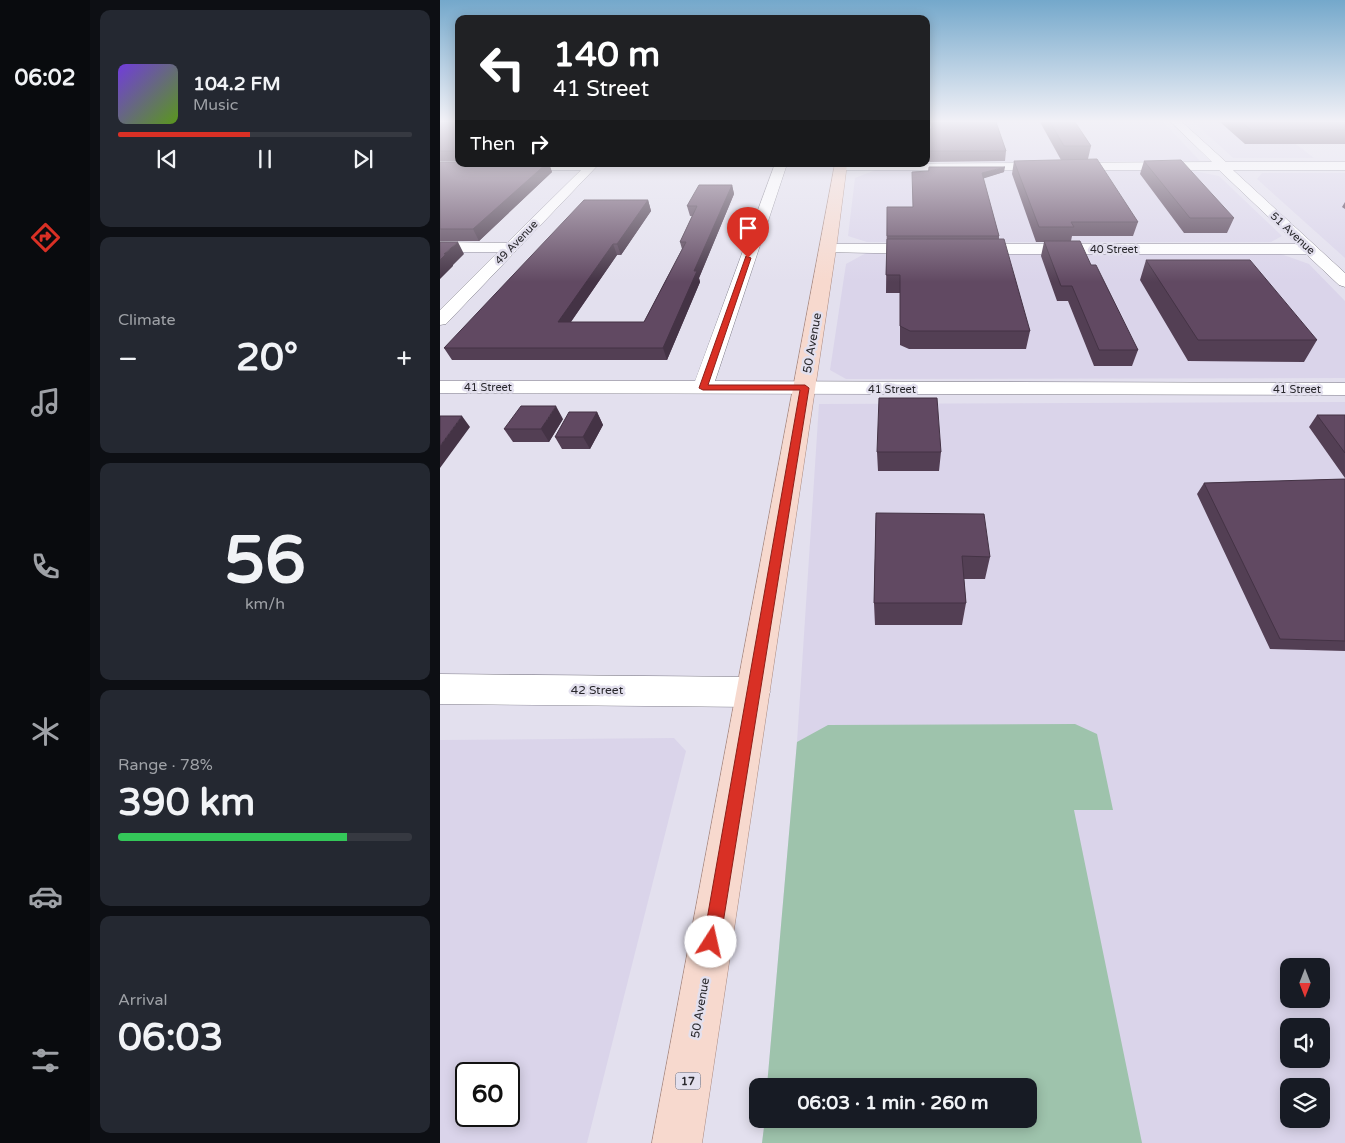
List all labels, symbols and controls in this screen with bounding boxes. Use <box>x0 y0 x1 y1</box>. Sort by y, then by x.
text: 140 m <box>553 34 660 76</box>
icon: left <box>470 35 535 100</box>
text: 06:02 <box>15 65 75 91</box>
text: 104.2 FM <box>193 73 281 95</box>
text: 41 Street <box>553 76 649 102</box>
text: Music <box>193 95 238 115</box>
icon: right <box>525 130 553 158</box>
text: Then <box>470 133 515 155</box>
icon: previous <box>153 145 181 173</box>
icon: pause <box>251 145 279 173</box>
icon: next <box>349 145 377 173</box>
pin <box>727 207 769 258</box>
street label: 51 Avenue <box>1268 209 1318 257</box>
icon: arrive <box>734 214 762 242</box>
street label: 49 Avenue <box>492 218 541 267</box>
icon: directions <box>28 220 63 255</box>
street label: 40 Street <box>1090 243 1138 256</box>
text: Climate <box>118 310 176 330</box>
street label: 50 Avenue <box>800 311 824 374</box>
text: 20° <box>236 335 298 381</box>
text: − <box>118 342 138 376</box>
text: + <box>396 342 412 376</box>
street label: 41 Street <box>464 381 512 394</box>
street label: 41 Street <box>868 383 916 396</box>
street label: 41 Street <box>1273 383 1321 396</box>
icon: music <box>28 385 63 420</box>
text: 56 <box>224 522 306 601</box>
icon: phone <box>28 549 63 584</box>
text: km/h <box>245 594 285 614</box>
street label: 42 Street <box>571 683 624 697</box>
icon: climate <box>28 714 63 749</box>
text: Range · 78% <box>118 755 213 775</box>
text: 390 km <box>118 780 255 826</box>
icon: car <box>28 879 63 914</box>
position arrow <box>684 915 736 967</box>
north arrow <box>1280 958 1330 1008</box>
map controls <box>1280 958 1330 1128</box>
street label: 50 Avenue <box>688 976 712 1039</box>
text: Arrival <box>118 990 167 1010</box>
text: 06:03 <box>118 1015 223 1061</box>
button: sound <box>1280 1018 1330 1068</box>
icon: filters <box>28 1043 63 1078</box>
speed limit sign: 60 <box>455 1062 520 1127</box>
road number: 17 <box>676 1072 700 1090</box>
button: layers <box>1280 1078 1330 1128</box>
text: 06:03 · 1 min · 260 m <box>797 1092 989 1114</box>

